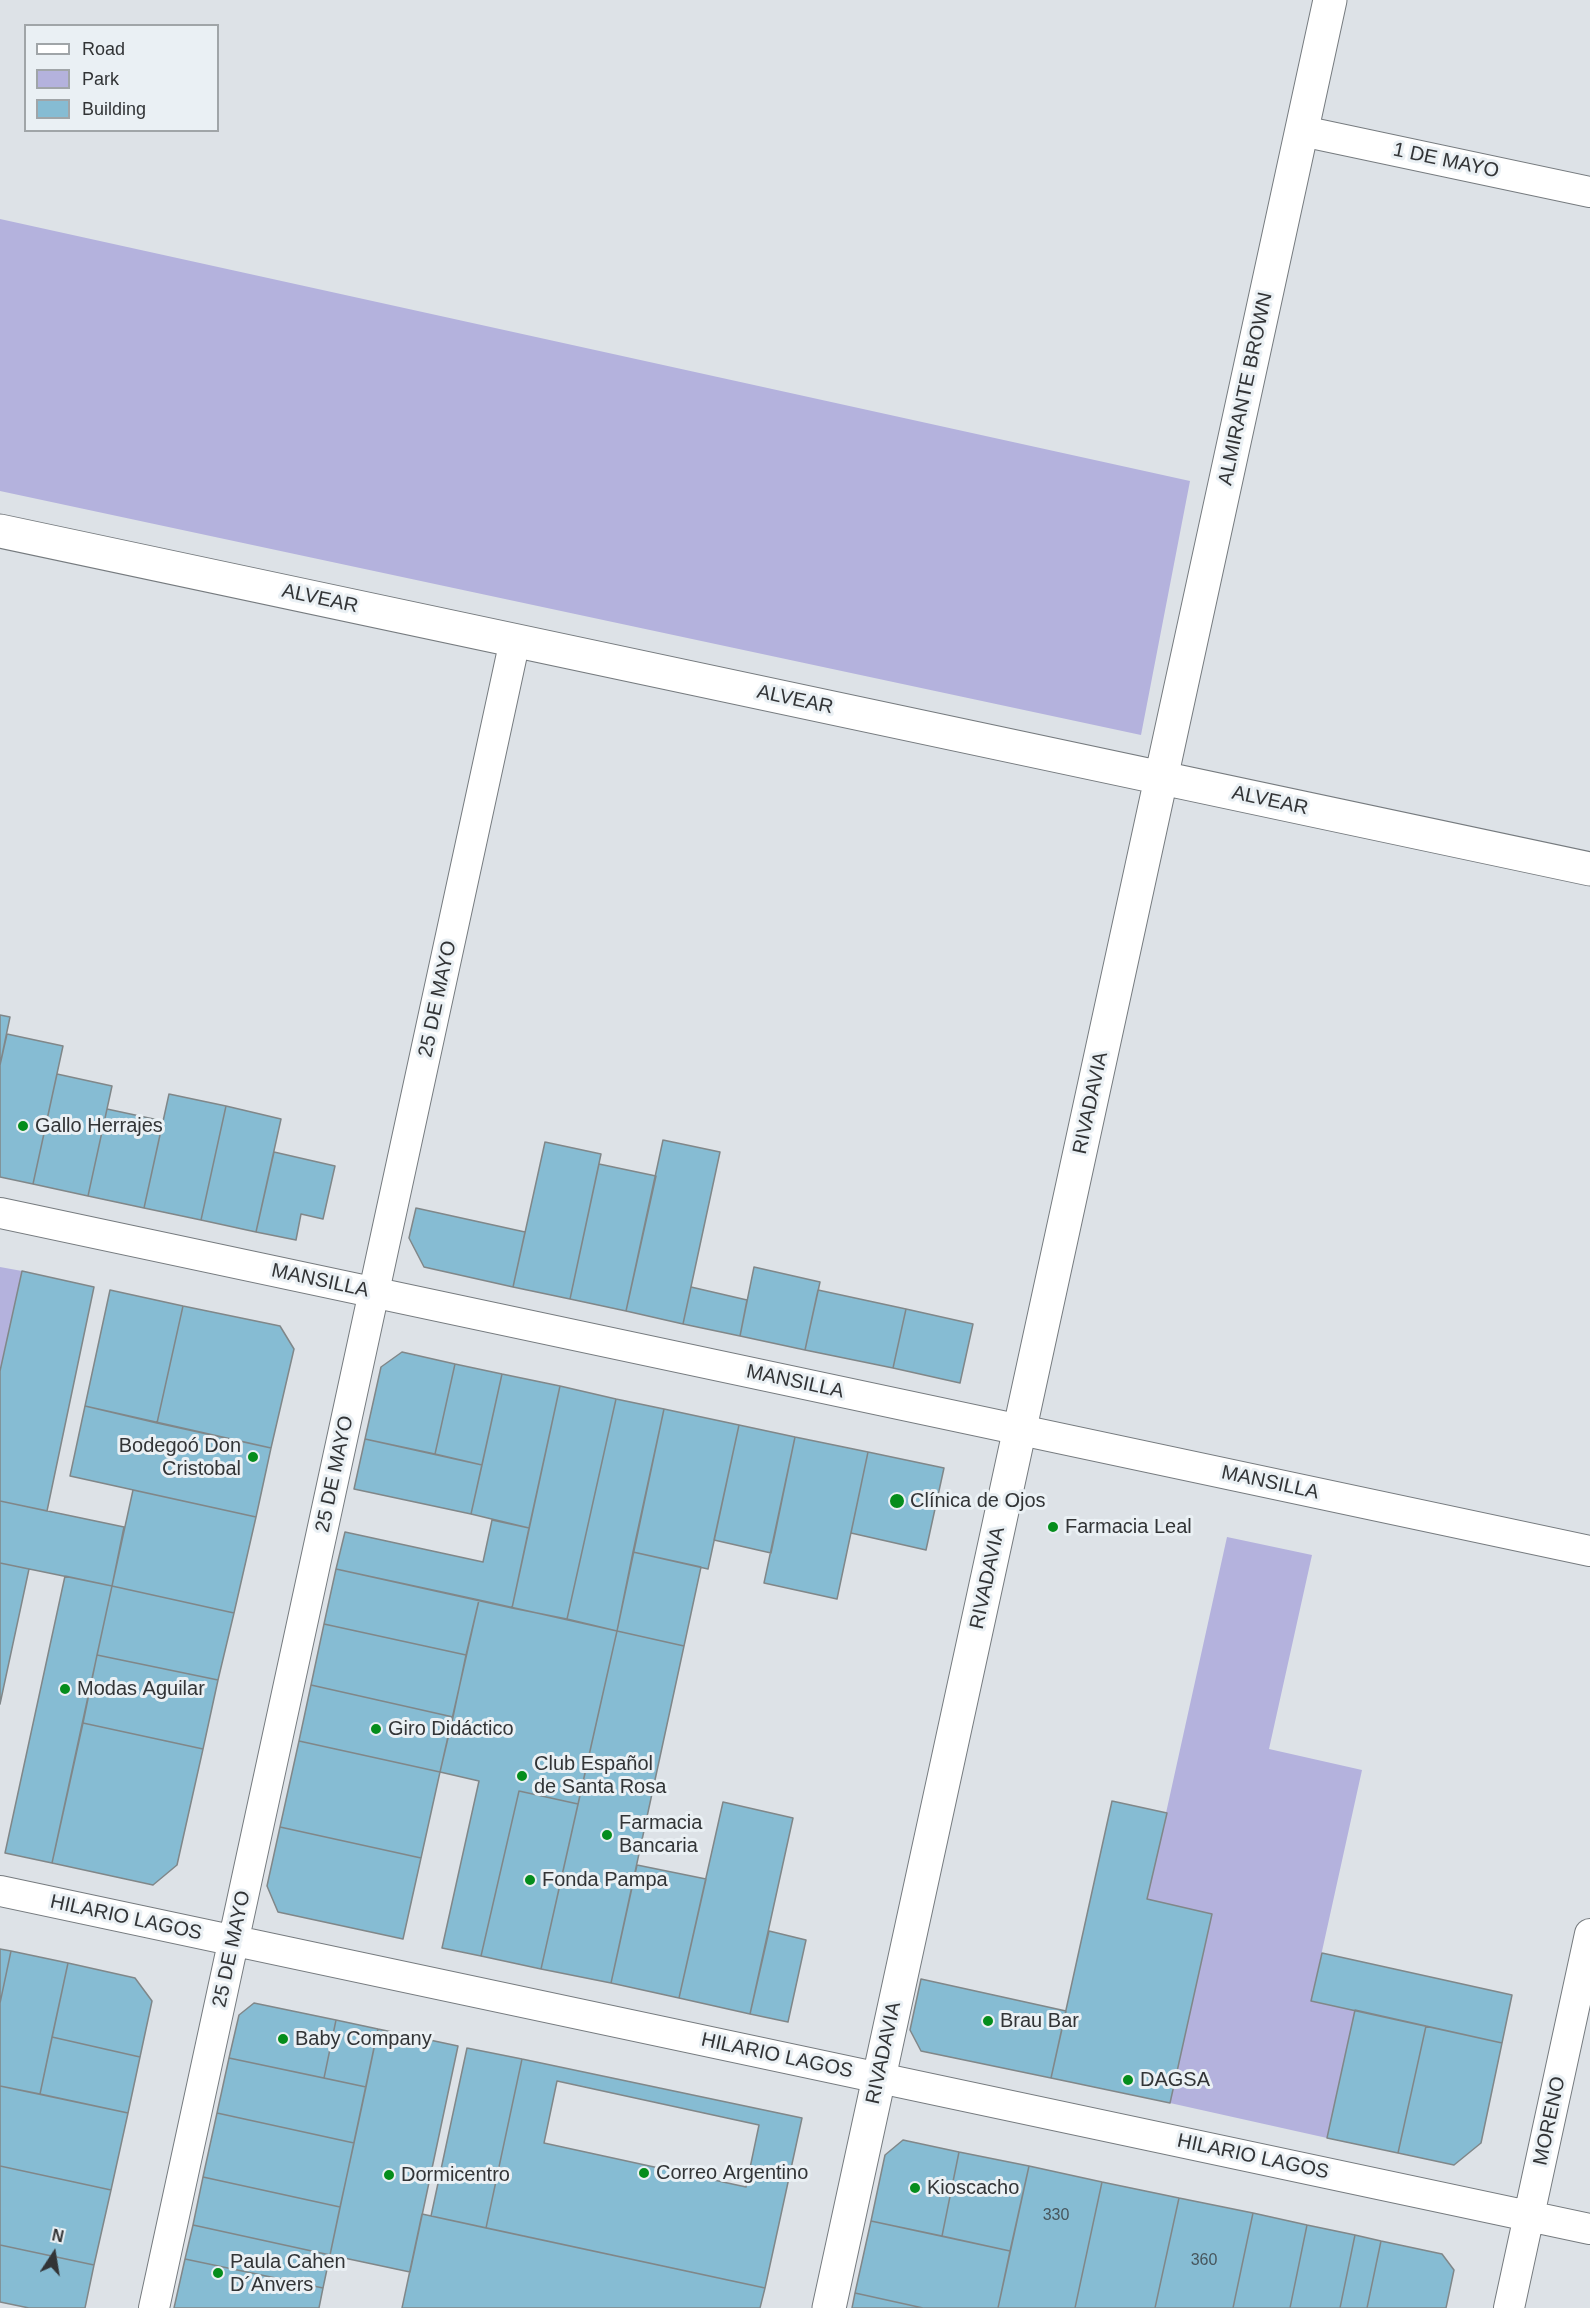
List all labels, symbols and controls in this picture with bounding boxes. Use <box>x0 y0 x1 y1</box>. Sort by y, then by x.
legend <box>24 24 219 132</box>
text: Road <box>82 39 125 59</box>
text: Park <box>82 69 119 89</box>
text: Building <box>82 99 146 119</box>
street label: 1 DE MAYO <box>1391 138 1501 184</box>
street label: ALMIRANTE BROWN <box>1214 290 1278 488</box>
street label: ALVEAR <box>280 579 360 619</box>
street label: ALVEAR <box>755 680 835 720</box>
street label: ALVEAR <box>1230 781 1310 821</box>
street label: 25 DE MAYO <box>414 939 462 1059</box>
street label: RIVADAVIA <box>1068 1050 1114 1156</box>
place label: Gallo Herrajes <box>35 1114 163 1138</box>
marker: Gallo Herrajes <box>16 1119 30 1133</box>
street label: MANSILLA <box>269 1259 371 1303</box>
street label: MANSILLA <box>744 1360 846 1404</box>
street label: 25 DE MAYO <box>311 1414 359 1534</box>
place label: Bodegoó Don Cristobal <box>119 1434 241 1481</box>
marker: Bodegoó Don Cristobal <box>246 1450 260 1464</box>
street label: MANSILLA <box>1219 1461 1321 1505</box>
place label: Clínica de Ojos <box>910 1489 1046 1513</box>
marker: Clínica de Ojos <box>888 1492 906 1510</box>
place label: Farmacia Leal <box>1065 1515 1192 1539</box>
marker: Farmacia Leal <box>1046 1520 1060 1534</box>
street label: RIVADAVIA <box>965 1525 1011 1631</box>
place label: Modas Aguilar <box>77 1677 205 1701</box>
marker: Modas Aguilar <box>58 1682 72 1696</box>
place label: Giro Didáctico <box>388 1717 514 1741</box>
marker: Giro Didáctico <box>369 1722 383 1736</box>
place label: Club Español de Santa Rosa <box>534 1752 666 1799</box>
marker: Club Español de Santa Rosa <box>515 1769 529 1783</box>
place label: Farmacia Bancaria <box>619 1811 702 1858</box>
marker: Farmacia Bancaria <box>600 1828 614 1842</box>
place label: Fonda Pampa <box>542 1868 668 1892</box>
marker: Fonda Pampa <box>523 1873 537 1887</box>
street label: 25 DE MAYO <box>208 1889 256 2009</box>
street label: HILARIO LAGOS <box>48 1890 204 1946</box>
street label: RIVADAVIA <box>861 2000 907 2106</box>
place label: Brau Bar <box>1000 2009 1079 2033</box>
marker: Brau Bar <box>981 2014 995 2028</box>
place label: Baby Company <box>295 2027 432 2051</box>
street label: HILARIO LAGOS <box>699 2028 855 2084</box>
marker: Baby Company <box>276 2032 290 2046</box>
place label: DAGSA <box>1140 2068 1210 2092</box>
marker: DAGSA <box>1121 2073 1135 2087</box>
street label: MORENO <box>1529 2074 1571 2168</box>
street label: HILARIO LAGOS <box>1175 2129 1331 2185</box>
place label: Correo Argentino <box>656 2161 808 2185</box>
place label: Dormicentro <box>401 2163 510 2187</box>
marker: Correo Argentino <box>637 2166 651 2180</box>
marker: Dormicentro <box>382 2168 396 2182</box>
place label: Kioscacho <box>927 2176 1019 2200</box>
marker: Kioscacho <box>908 2181 922 2195</box>
house number: 330 <box>1043 2206 1069 2226</box>
north arrow <box>24 2224 84 2284</box>
text: N <box>50 2226 65 2245</box>
place label: Paula Cahen D´Anvers <box>230 2250 346 2297</box>
house number: 360 <box>1191 2251 1217 2271</box>
marker: Paula Cahen D´Anvers <box>211 2266 225 2280</box>

